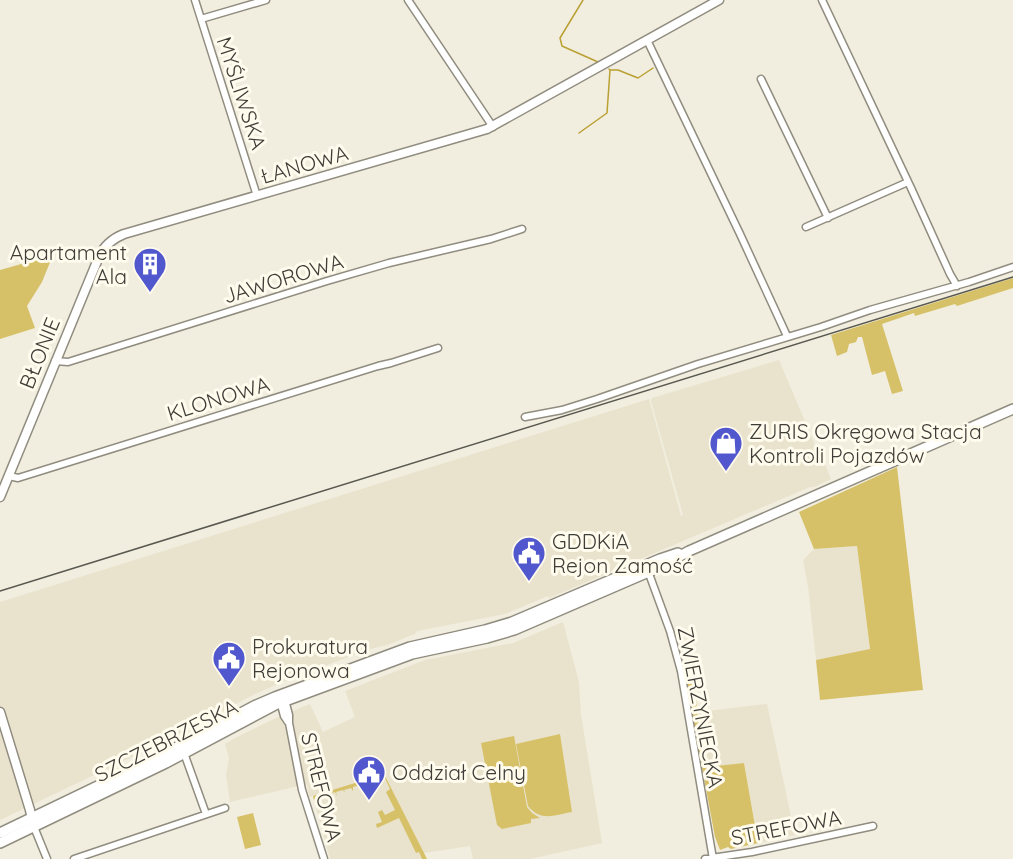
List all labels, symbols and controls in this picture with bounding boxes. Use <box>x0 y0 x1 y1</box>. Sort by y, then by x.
street label: MYŚLIWSKA <box>212 33 272 153</box>
street label: ŁANOWA <box>257 139 351 189</box>
place label: Apartament Ala <box>10 239 127 289</box>
building icon: Apartament Ala <box>132 246 168 293</box>
street label: JAWOROWA <box>220 247 346 309</box>
street label: BŁONIE <box>13 314 65 392</box>
street label: KLONOWA <box>164 370 272 426</box>
place label: ZURIS Okręgowa Stacja Kontroli Pojazdów <box>749 418 982 468</box>
shop icon: ZURIS Okręgowa Stacja Kontroli Pojazdów <box>708 425 744 472</box>
place label: GDDKiA Rejon Zamość <box>552 528 693 578</box>
public building icon: GDDKiA Rejon Zamość <box>511 535 547 582</box>
street label: ZWIERZYNIECKA <box>673 624 729 790</box>
place label: Prokuratura Rejonowa <box>252 633 368 683</box>
public building icon: Prokuratura Rejonowa <box>211 640 247 687</box>
street label: SZCZEBRZESKA <box>90 693 242 787</box>
street label: STREFOWA <box>296 730 348 844</box>
public building icon: Oddział Celny <box>351 754 387 801</box>
place label: Oddział Celny <box>392 759 526 785</box>
street label: STREFOWA <box>729 804 843 850</box>

